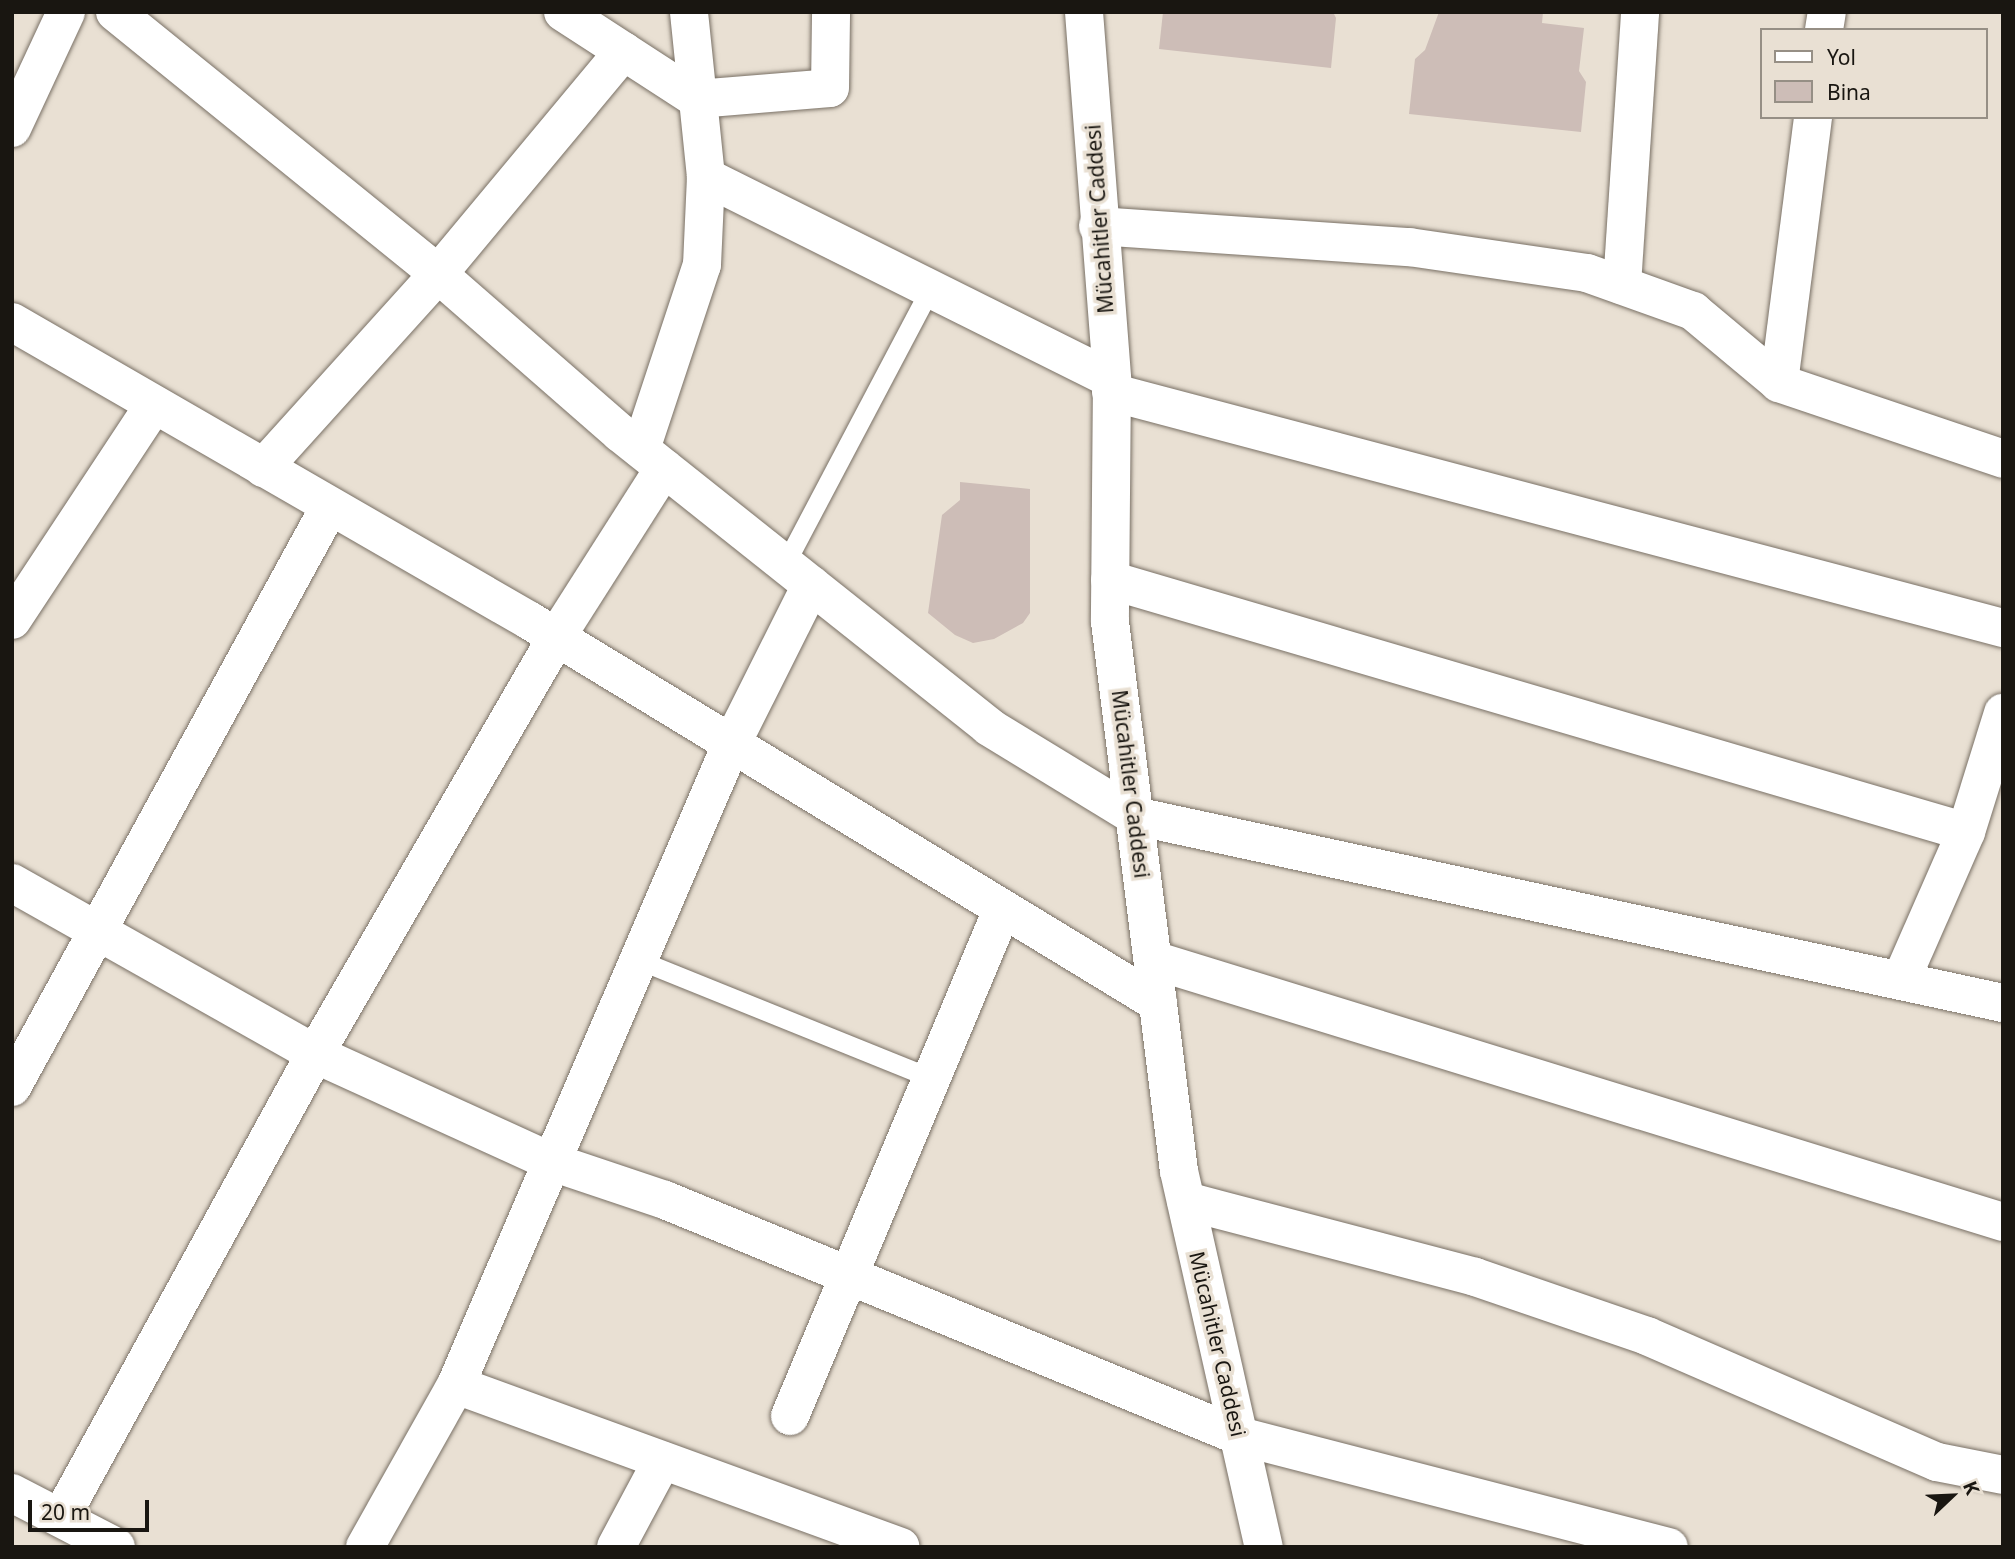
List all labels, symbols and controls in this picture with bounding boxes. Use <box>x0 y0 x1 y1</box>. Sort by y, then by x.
legend <box>1759 28 1987 119</box>
text: Yol <box>1827 43 1856 71</box>
text: Bina <box>1827 78 1871 106</box>
street label: Mücahitler Caddesi <box>1080 124 1118 314</box>
street label: Mücahitler Caddesi <box>1107 688 1155 880</box>
street label: Mücahitler Caddesi <box>1184 1249 1252 1439</box>
north arrow <box>1917 1461 1987 1531</box>
text: K <box>1957 1477 1986 1499</box>
scale bar <box>32 1486 152 1530</box>
text: 20 m <box>41 1498 90 1526</box>

